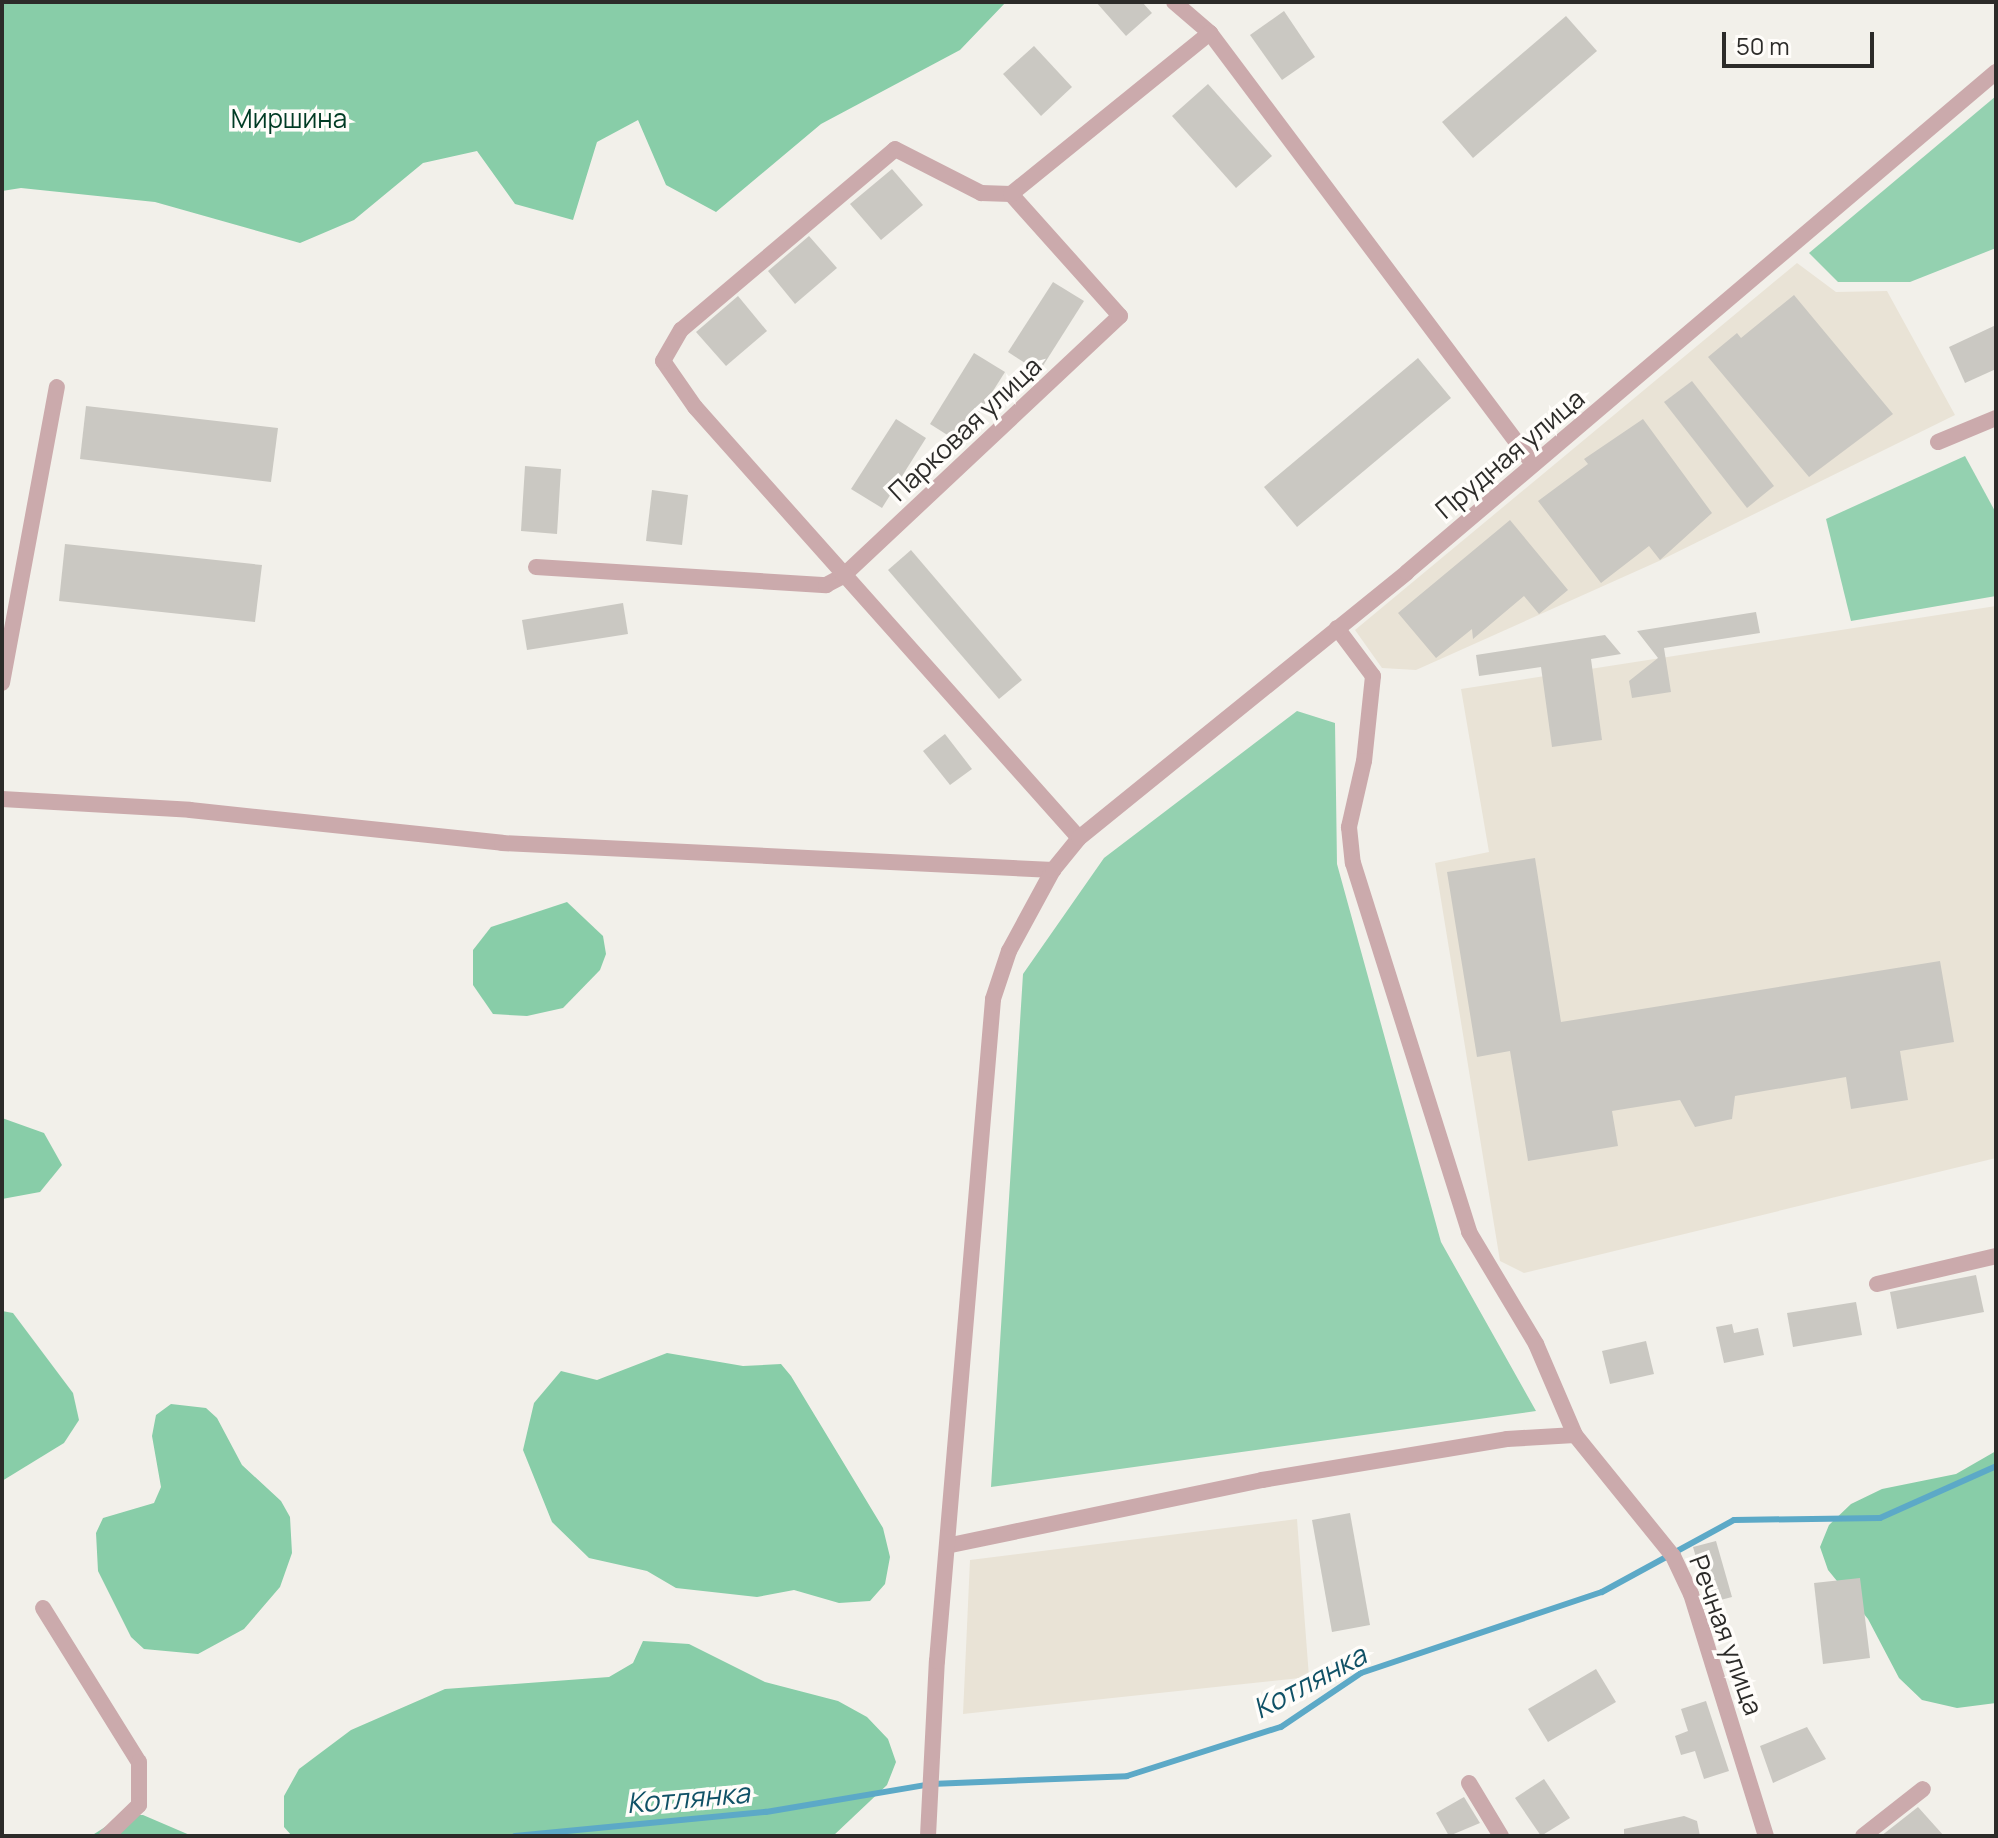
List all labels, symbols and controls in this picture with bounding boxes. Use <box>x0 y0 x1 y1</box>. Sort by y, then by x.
scale bar <box>1726 16 1878 66</box>
text: 50 m <box>1736 29 1790 62</box>
park label: Миршина <box>231 103 347 135</box>
street label: Парковая улица <box>882 350 1048 508</box>
street label: Прудная улица <box>1429 383 1591 525</box>
street label: Речная улица <box>1683 1551 1769 1719</box>
water label: Котлянка <box>1247 1637 1371 1725</box>
water label: Котлянка <box>625 1775 751 1819</box>

